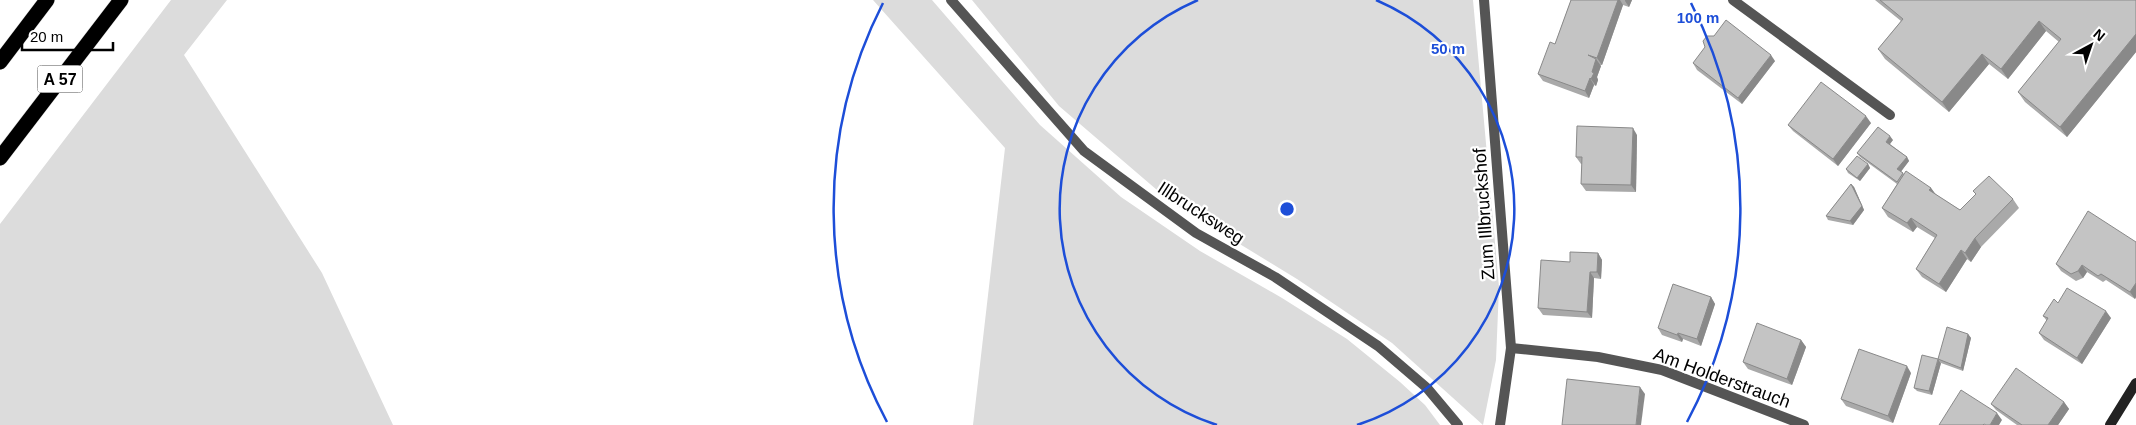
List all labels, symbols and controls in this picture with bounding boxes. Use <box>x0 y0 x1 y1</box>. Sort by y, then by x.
text: 100 m <box>1677 9 1719 26</box>
scale bar <box>22 20 114 52</box>
north arrow <box>2066 20 2116 70</box>
text: N <box>2090 26 2108 44</box>
text: 20 m <box>30 28 63 45</box>
text: 50 m <box>1431 40 1465 57</box>
road number: A 57 <box>38 66 82 92</box>
street label: Zum Illbruckshof <box>1469 146 1499 281</box>
street label: Illbrucksweg <box>1154 178 1248 248</box>
centre of rings <box>1278 200 1296 218</box>
street label: Am Holderstrauch <box>1651 344 1793 412</box>

